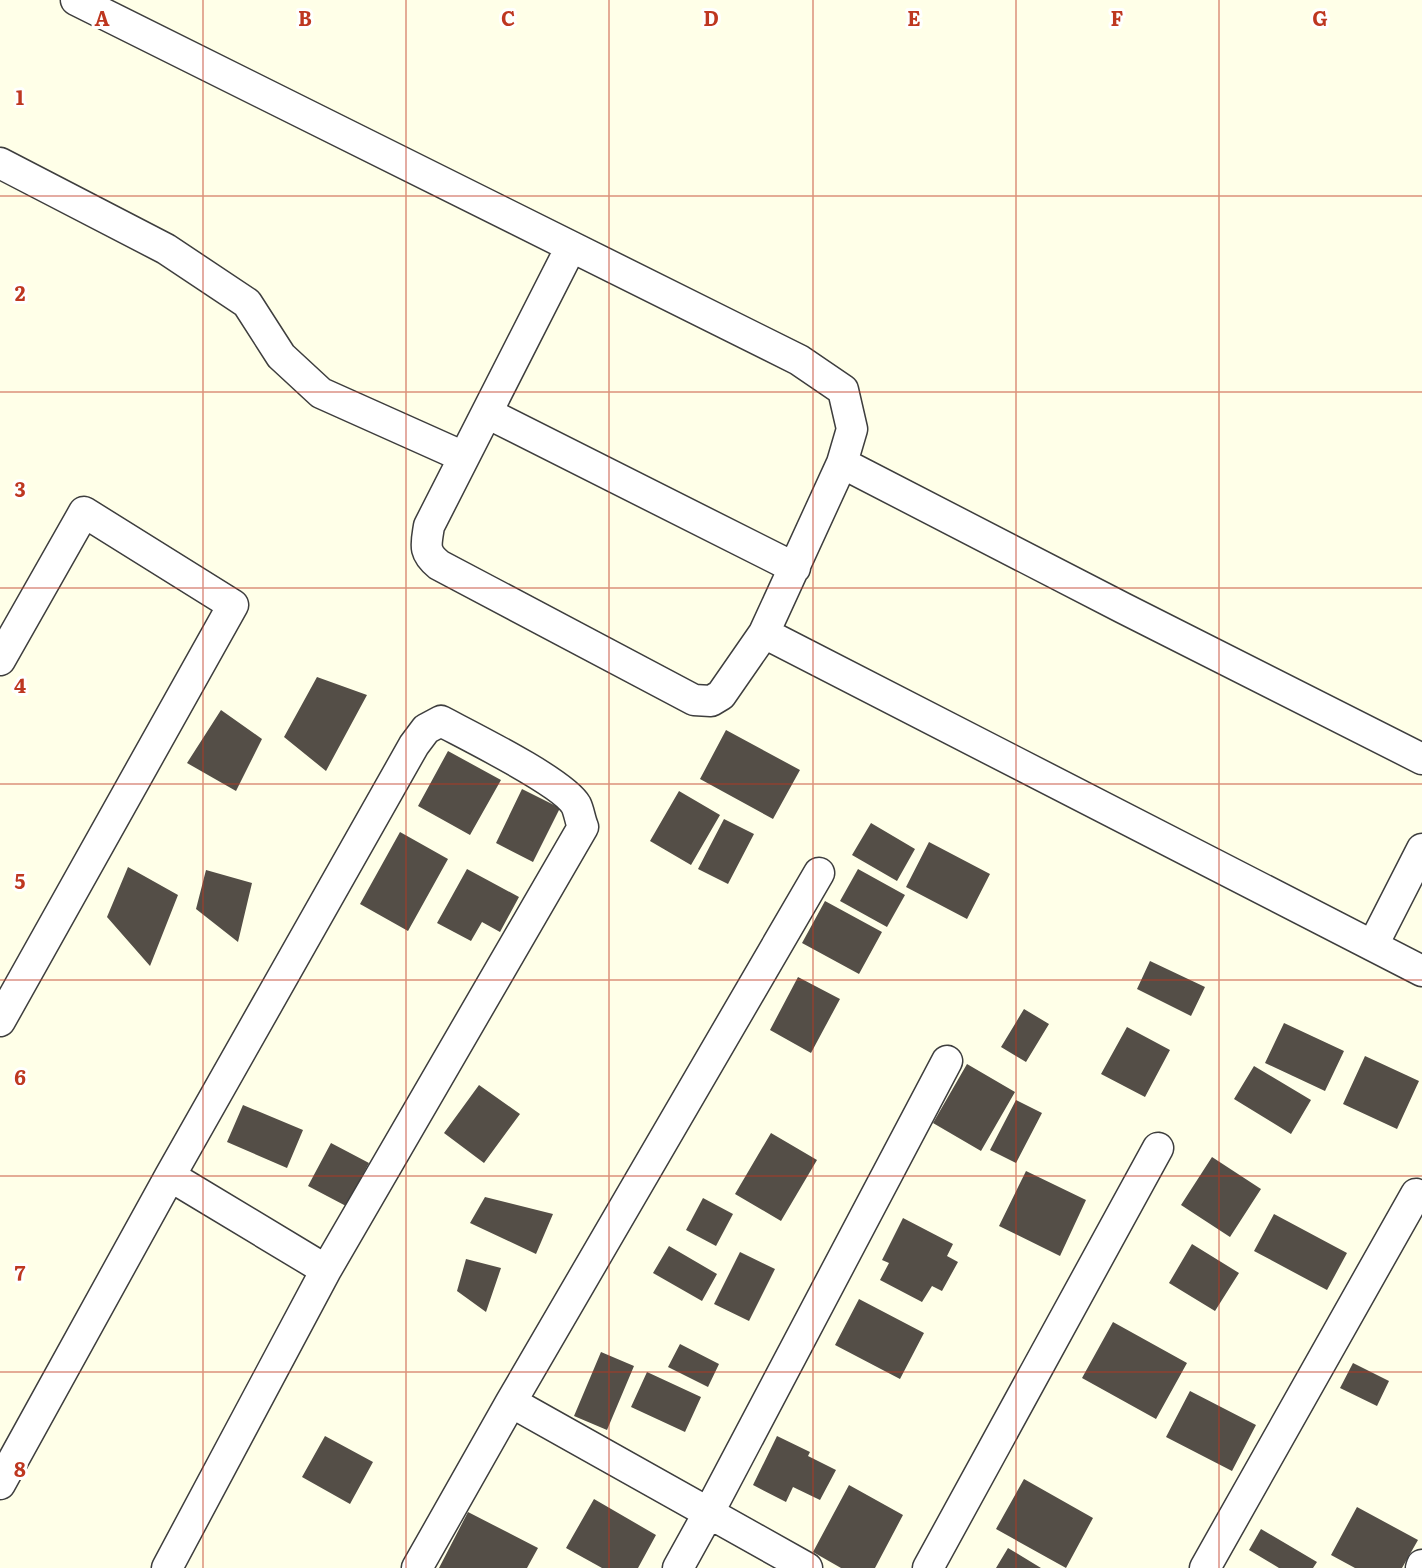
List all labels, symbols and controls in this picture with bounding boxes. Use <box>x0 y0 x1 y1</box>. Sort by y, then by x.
text: A <box>94 2 110 32</box>
text: B <box>298 2 312 32</box>
text: C <box>501 2 515 32</box>
text: D <box>703 2 719 32</box>
text: E <box>907 2 921 32</box>
text: F <box>1111 2 1124 32</box>
text: G <box>1312 2 1328 32</box>
text: 1 <box>16 81 24 111</box>
text: 2 <box>15 277 26 307</box>
text: 3 <box>14 473 26 503</box>
text: 4 <box>14 669 26 699</box>
text: 5 <box>15 865 26 895</box>
text: 6 <box>14 1061 26 1091</box>
text: 7 <box>15 1257 26 1287</box>
text: 8 <box>14 1453 26 1483</box>

